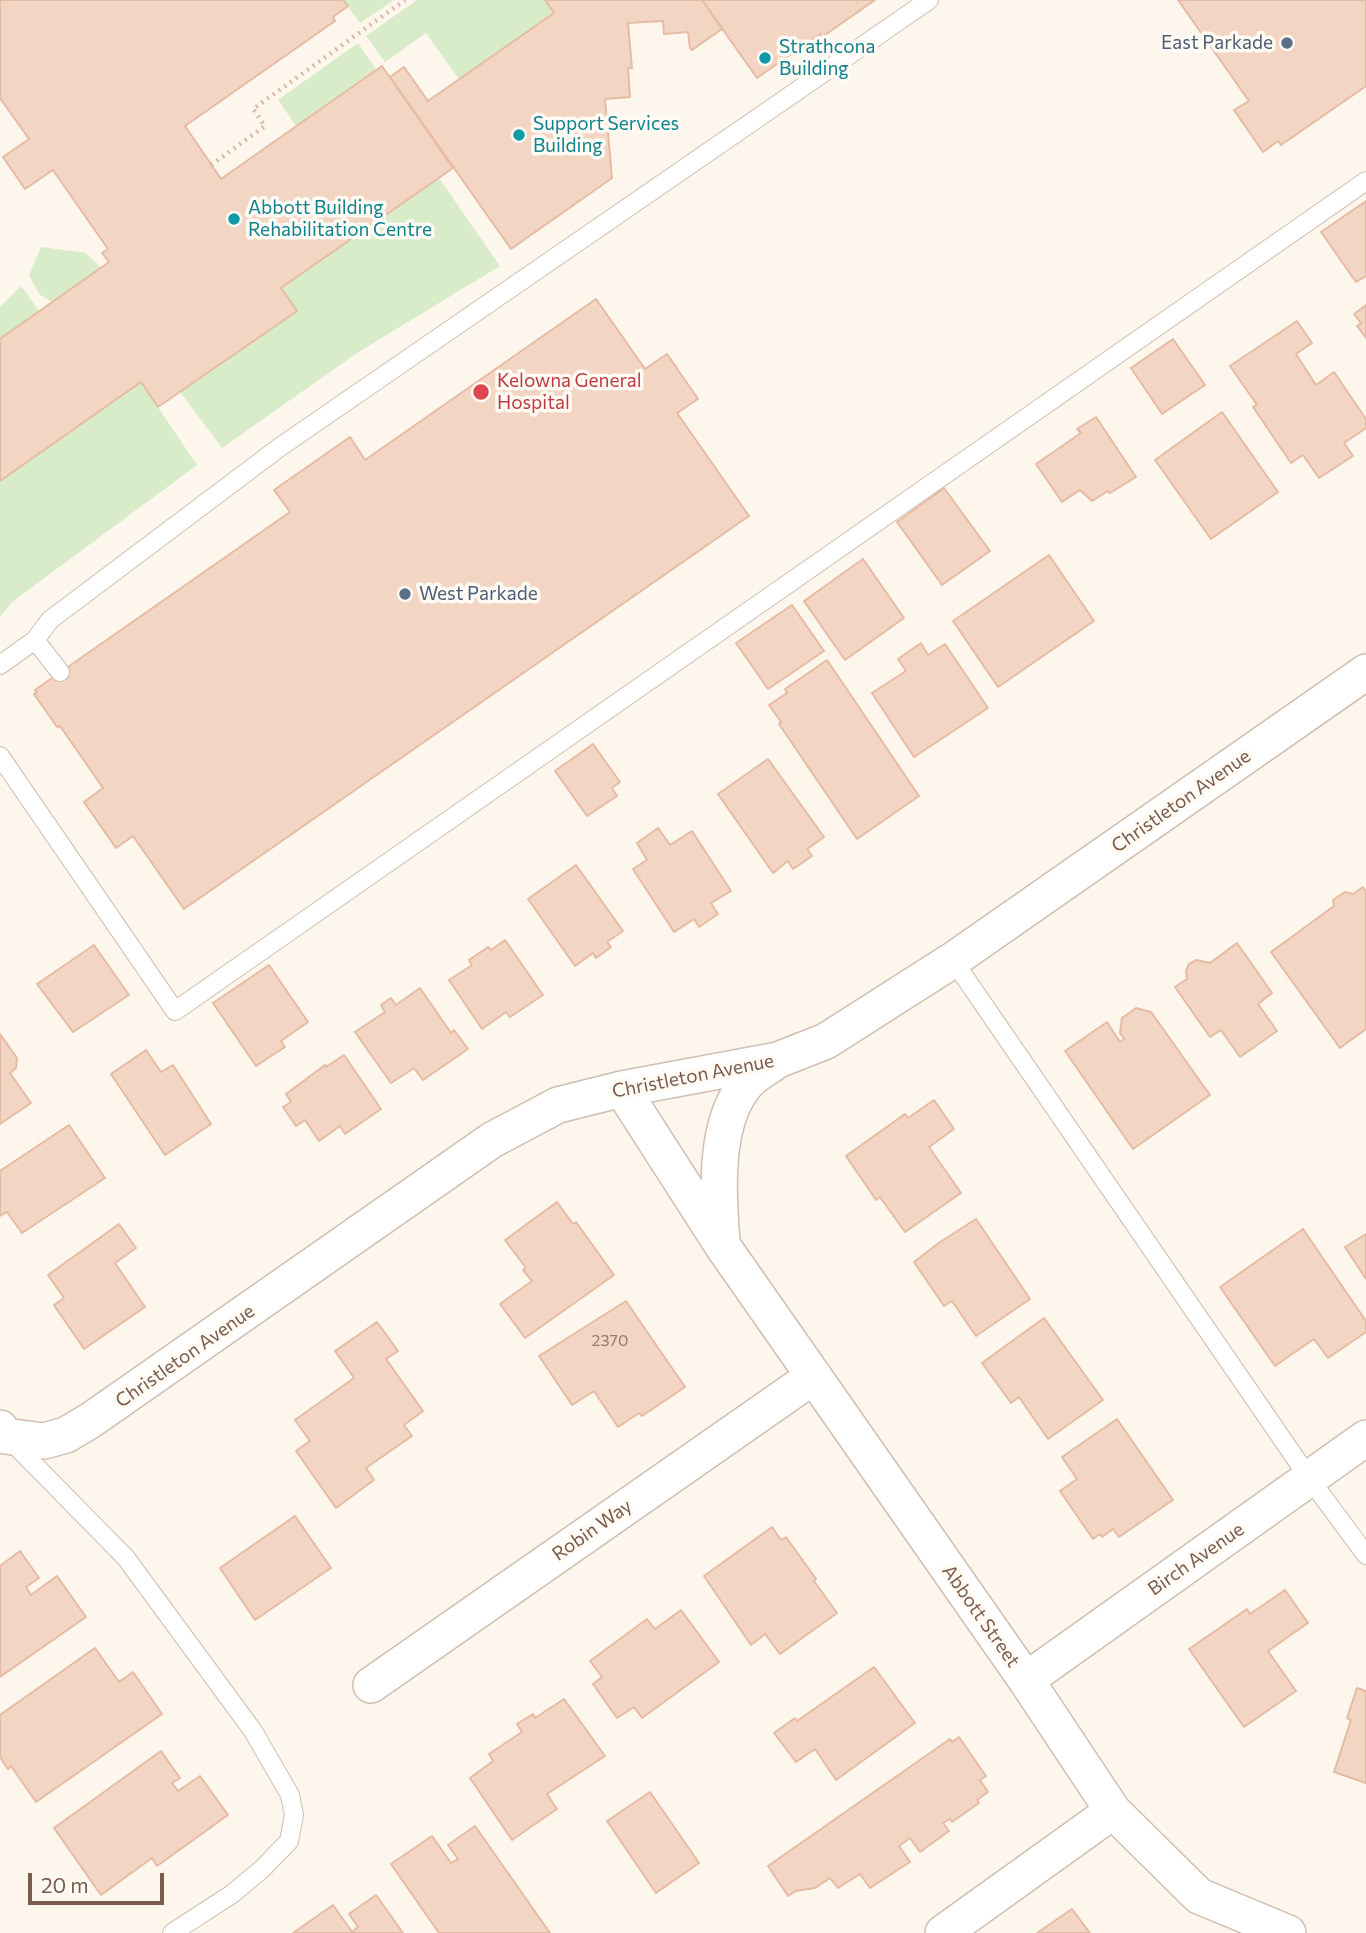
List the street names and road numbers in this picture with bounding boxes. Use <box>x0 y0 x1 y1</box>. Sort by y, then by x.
street label: Christleton Avenue <box>1107 745 1255 857</box>
street label: Christleton Avenue <box>610 1049 776 1103</box>
street label: Christleton Avenue <box>111 1300 259 1412</box>
street label: Robin Way <box>548 1494 636 1566</box>
street label: Birch Avenue <box>1144 1518 1248 1600</box>
street label: Abbott Street <box>937 1560 1025 1672</box>

